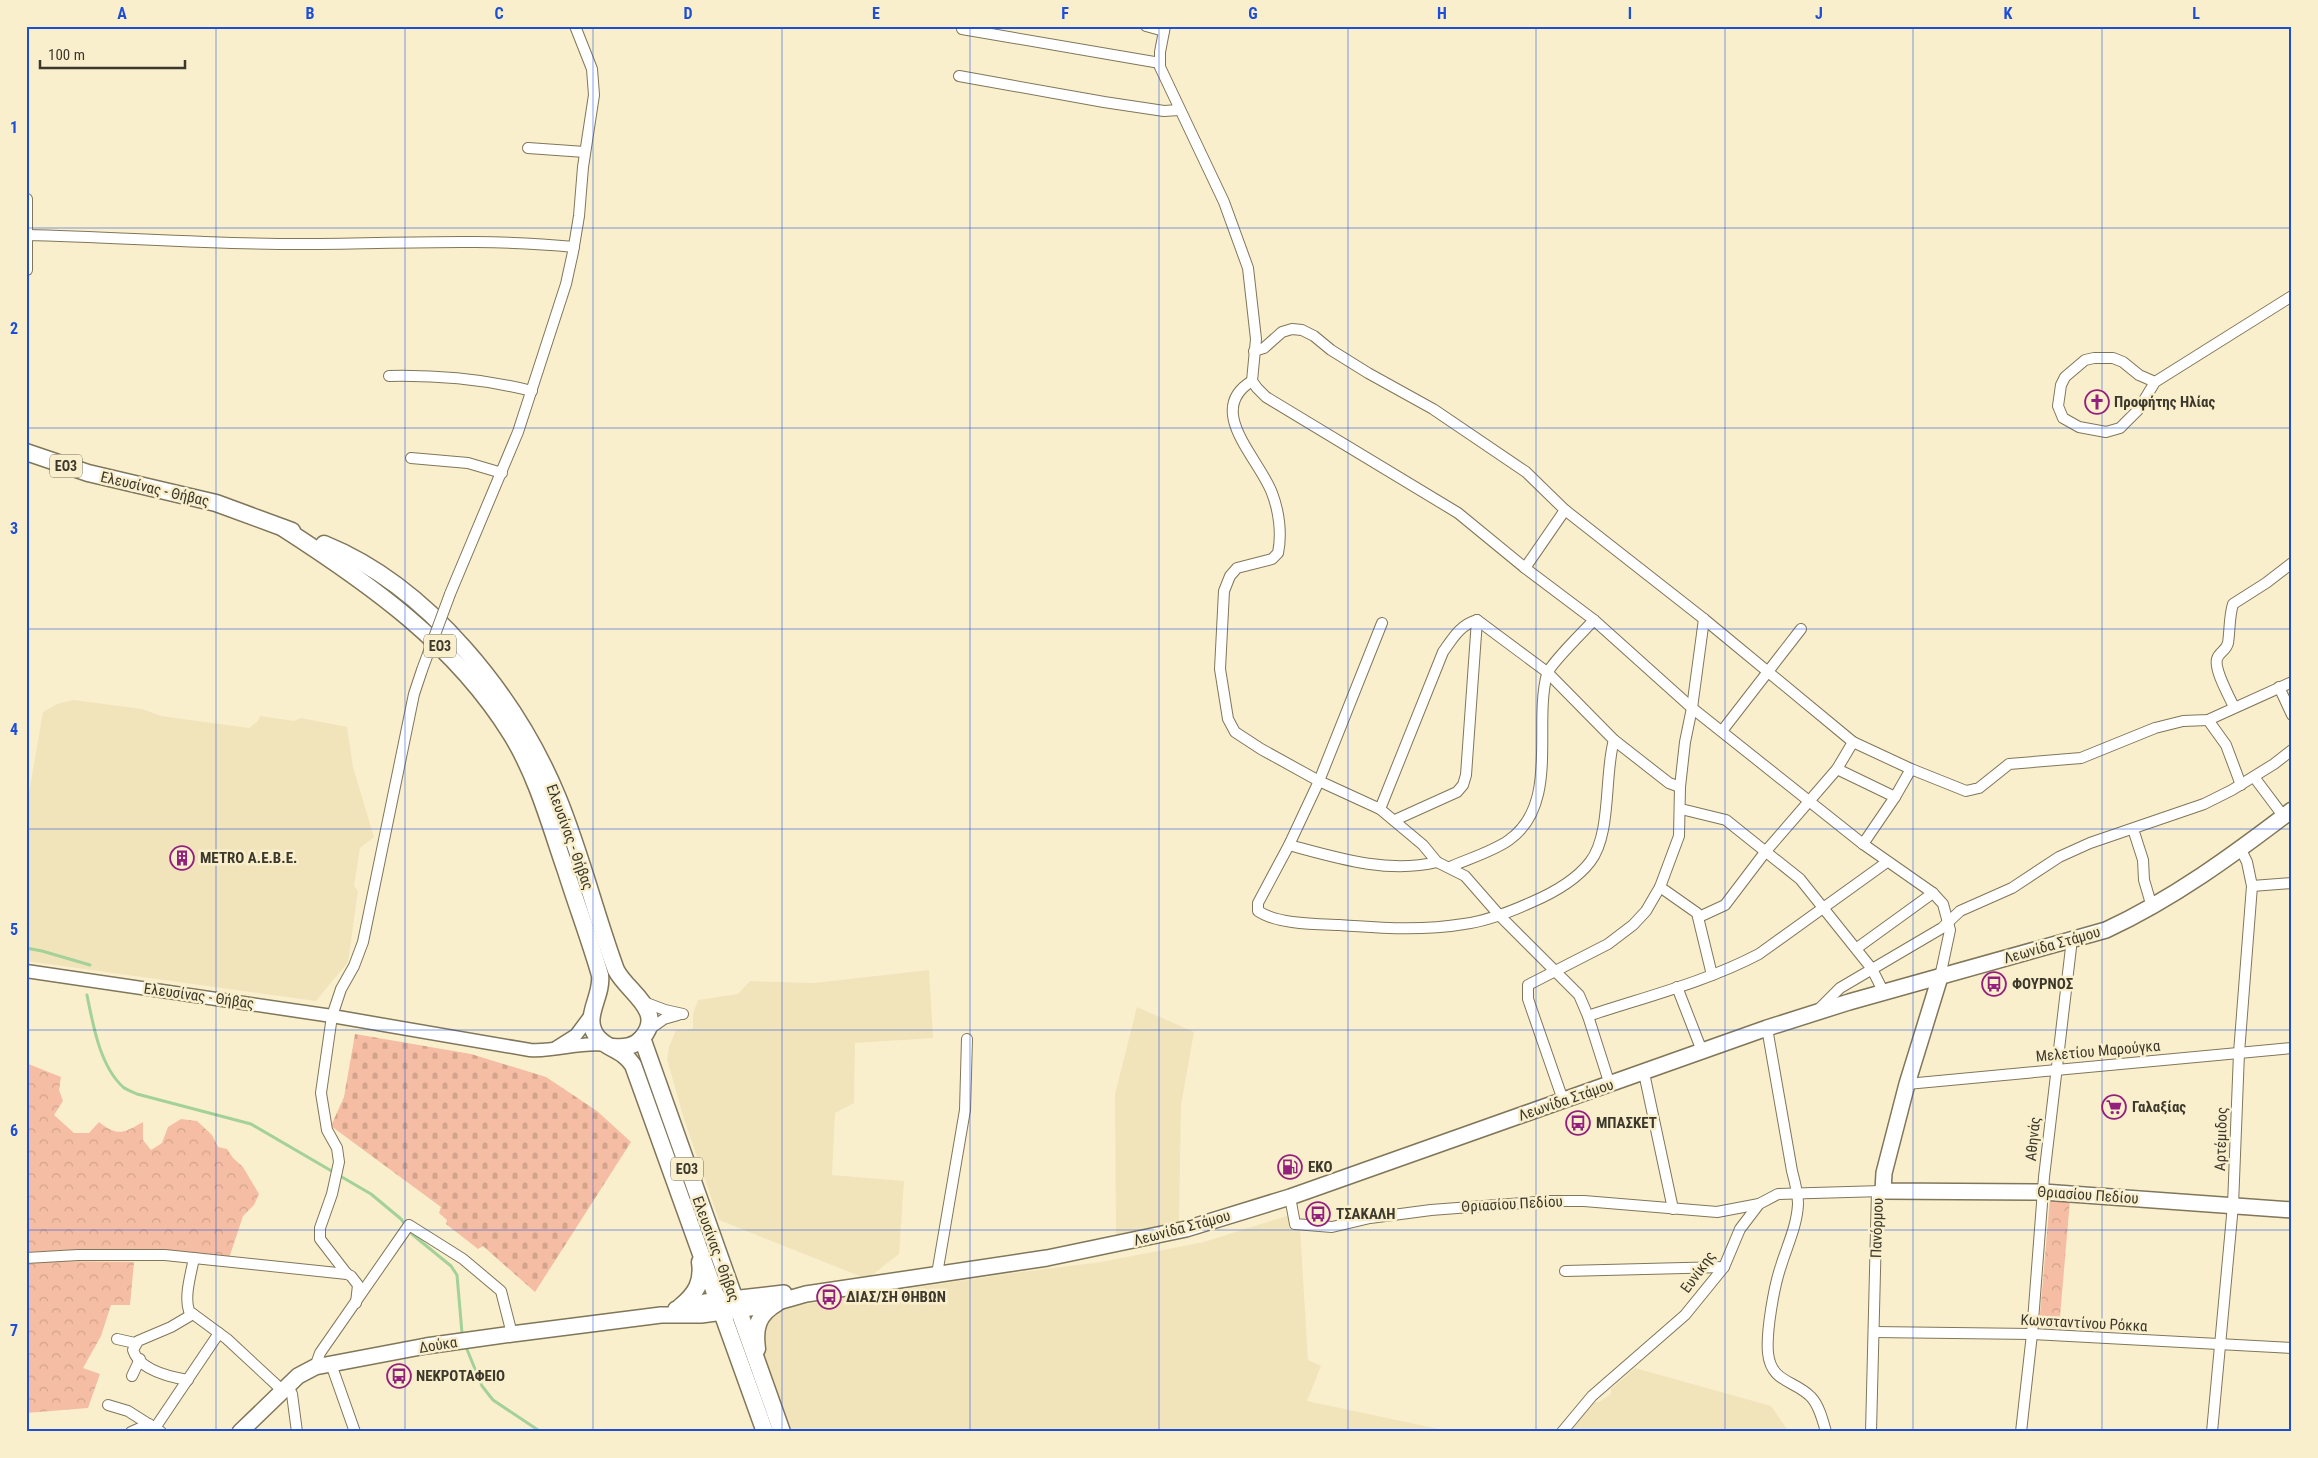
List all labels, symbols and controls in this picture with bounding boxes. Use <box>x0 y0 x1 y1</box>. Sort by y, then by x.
text: A <box>117 4 127 23</box>
text: B <box>306 4 315 23</box>
text: C <box>494 4 504 23</box>
text: D <box>683 4 693 23</box>
text: E <box>872 4 880 23</box>
text: F <box>1061 4 1069 23</box>
text: G <box>1248 4 1258 23</box>
text: H <box>1437 4 1447 23</box>
text: I <box>1628 4 1632 23</box>
text: J <box>1815 4 1823 23</box>
text: K <box>2004 4 2013 23</box>
text: L <box>2192 4 2200 23</box>
scale bar <box>40 38 185 70</box>
text: 100 m <box>48 46 85 64</box>
text: 1 <box>10 118 18 137</box>
text: 2 <box>10 319 18 338</box>
church icon: Προφήτης Ηλίας <box>2084 389 2110 415</box>
place label: Προφήτης Ηλίας <box>2114 393 2216 411</box>
road number: ΕΟ3 <box>50 454 82 478</box>
street label: Ελευσίνας - Θήβας <box>99 468 211 510</box>
text: 3 <box>10 519 18 538</box>
road number: ΕΟ3 <box>424 634 456 658</box>
text: 4 <box>10 720 18 739</box>
street label: Ελευσίνας - Θήβας <box>543 782 597 892</box>
building icon: METRO Α.Ε.Β.Ε. <box>169 845 195 871</box>
place label: METRO Α.Ε.Β.Ε. <box>200 849 297 867</box>
text: 5 <box>10 920 18 939</box>
street label: Λεωνίδα Στάμου <box>2002 923 2102 967</box>
bus stop icon: ΦΟΥΡΝΟΣ <box>1981 971 2007 997</box>
place label: ΦΟΥΡΝΟΣ <box>2012 975 2074 993</box>
street label: Ελευσίνας - Θήβας <box>143 979 255 1013</box>
street label: Μελετίου Μαρούγκα <box>2035 1037 2162 1065</box>
street label: Λεωνίδα Στάμου <box>1516 1075 1616 1125</box>
supermarket icon: Γαλαξίας <box>2101 1094 2127 1120</box>
place label: Γαλαξίας <box>2132 1098 2186 1116</box>
street label: Αρτέμιδος <box>2211 1107 2231 1171</box>
bus stop icon: ΜΠΑΣΚΕΤ <box>1565 1110 1591 1136</box>
place label: ΜΠΑΣΚΕΤ <box>1596 1114 1657 1132</box>
street label: Αθηνάς <box>2022 1116 2044 1162</box>
text: 6 <box>10 1121 18 1140</box>
fuel station icon: EKO <box>1277 1154 1303 1180</box>
road number: ΕΟ3 <box>671 1158 703 1180</box>
place label: EKO <box>1308 1158 1333 1176</box>
street label: Θριασίου Πεδίου <box>2037 1182 2139 1208</box>
street label: Θριασίου Πεδίου <box>1461 1192 1563 1216</box>
street label: Ελευσίνας - Θήβας <box>689 1194 743 1304</box>
street label: Πανόρμου <box>1867 1198 1887 1258</box>
bus stop icon: ΤΣΑΚΑΛΗ <box>1305 1201 1331 1227</box>
place label: ΤΣΑΚΑΛΗ <box>1336 1205 1396 1223</box>
street label: Λεωνίδα Στάμου <box>1132 1206 1232 1250</box>
street label: Ευνίκης <box>1677 1248 1719 1296</box>
bus stop icon: ΔΙΑΣ/ΣΗ ΘΗΒΩΝ <box>816 1284 842 1310</box>
place label: ΔΙΑΣ/ΣΗ ΘΗΒΩΝ <box>846 1288 946 1306</box>
street label: Κωνσταντίνου Ρόκκα <box>2020 1311 2149 1335</box>
text: 7 <box>10 1321 18 1340</box>
street label: Δούκα <box>417 1333 459 1357</box>
bus stop icon: ΝΕΚΡΟΤΑΦΕΙΟ <box>386 1363 412 1389</box>
place label: ΝΕΚΡΟΤΑΦΕΙΟ <box>416 1367 505 1385</box>

